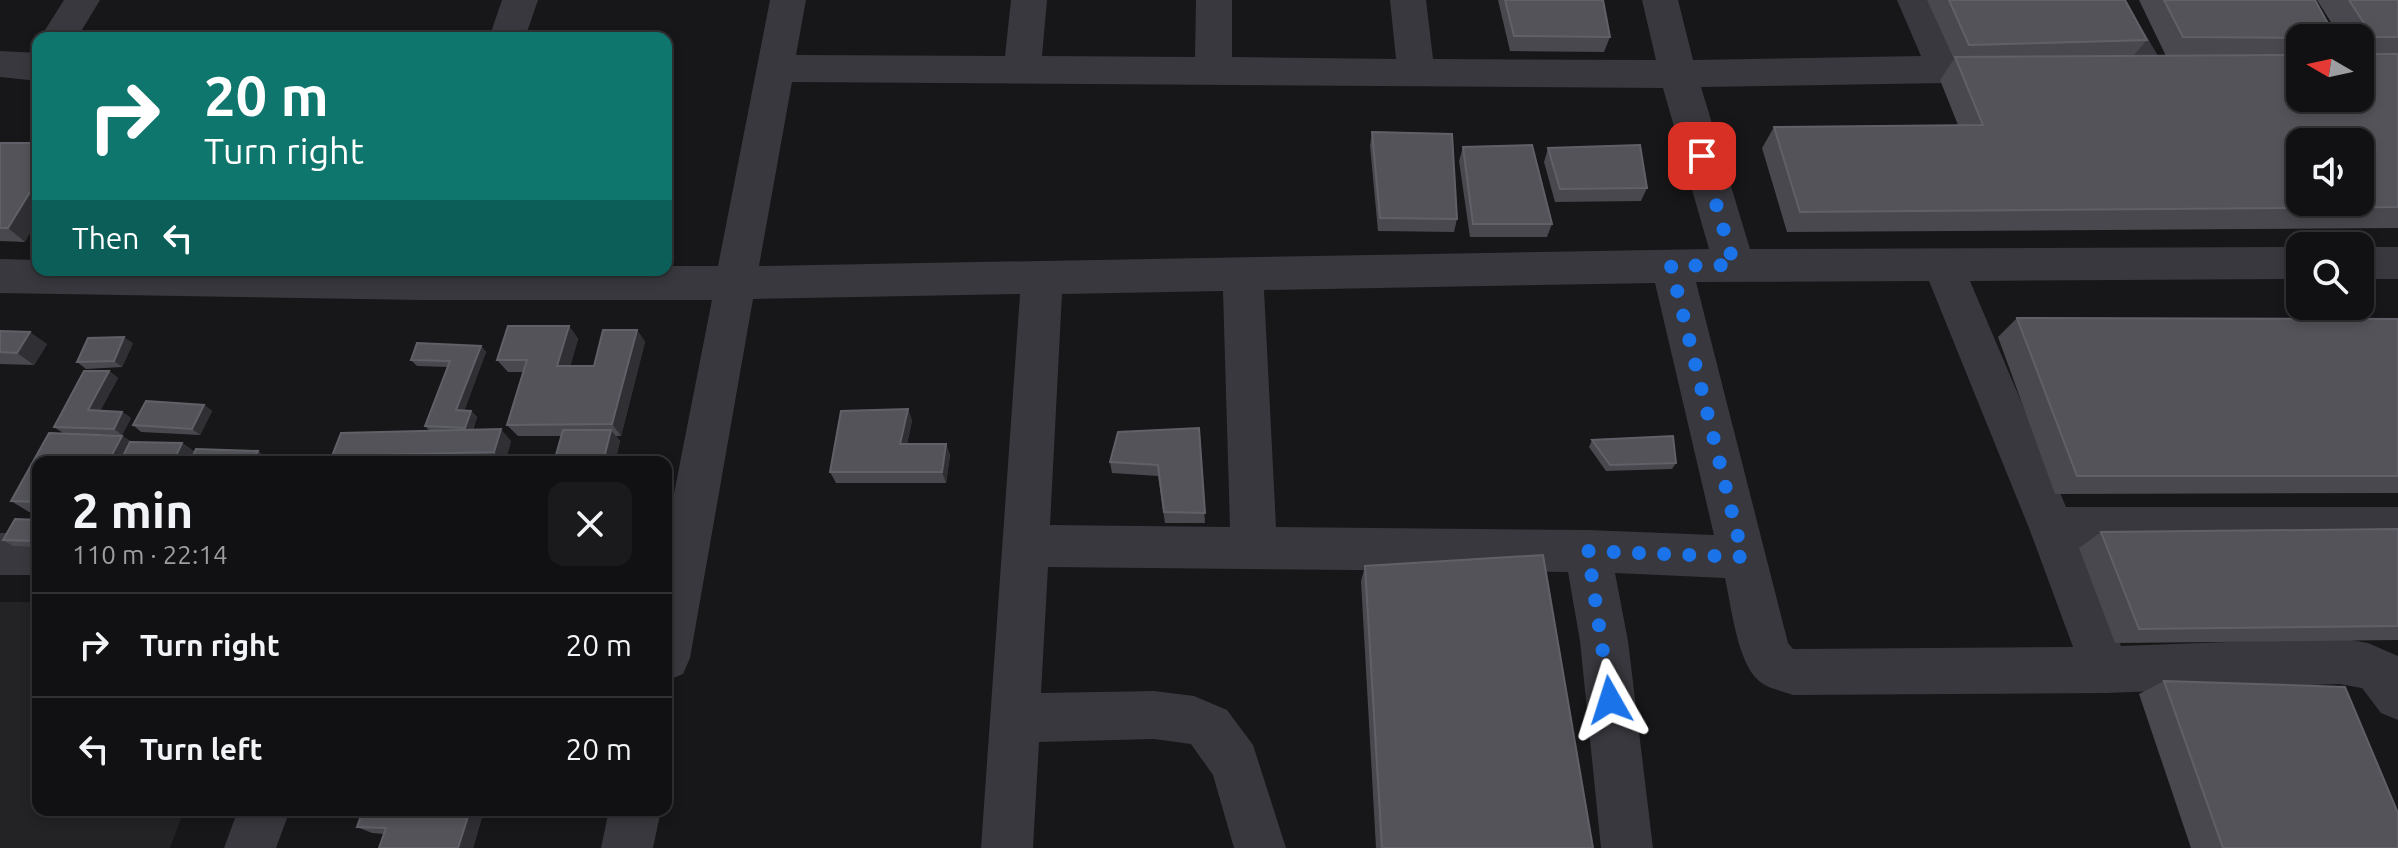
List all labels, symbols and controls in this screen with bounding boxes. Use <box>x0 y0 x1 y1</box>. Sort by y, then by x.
north arrow <box>2286 24 2374 112</box>
map controls <box>2286 24 2374 320</box>
icon: right <box>72 64 176 168</box>
text: 20 m <box>204 64 329 127</box>
pin <box>1668 122 1736 190</box>
button: sound <box>2286 128 2374 216</box>
text: Turn right <box>204 130 364 171</box>
icon: arrive <box>1680 134 1724 178</box>
icon: left <box>156 216 200 260</box>
text: Then <box>72 221 140 255</box>
button: search <box>2286 232 2374 320</box>
button: close <box>548 482 632 566</box>
text: 2 min <box>72 483 193 537</box>
text: 110 m · 22:14 <box>72 540 228 569</box>
icon: right <box>72 623 116 667</box>
text: Turn right <box>140 628 280 662</box>
text: 20 m <box>565 628 632 662</box>
position arrow <box>1568 658 1652 742</box>
icon: left <box>72 727 116 771</box>
text: Turn left <box>140 732 262 766</box>
text: 20 m <box>565 732 632 766</box>

